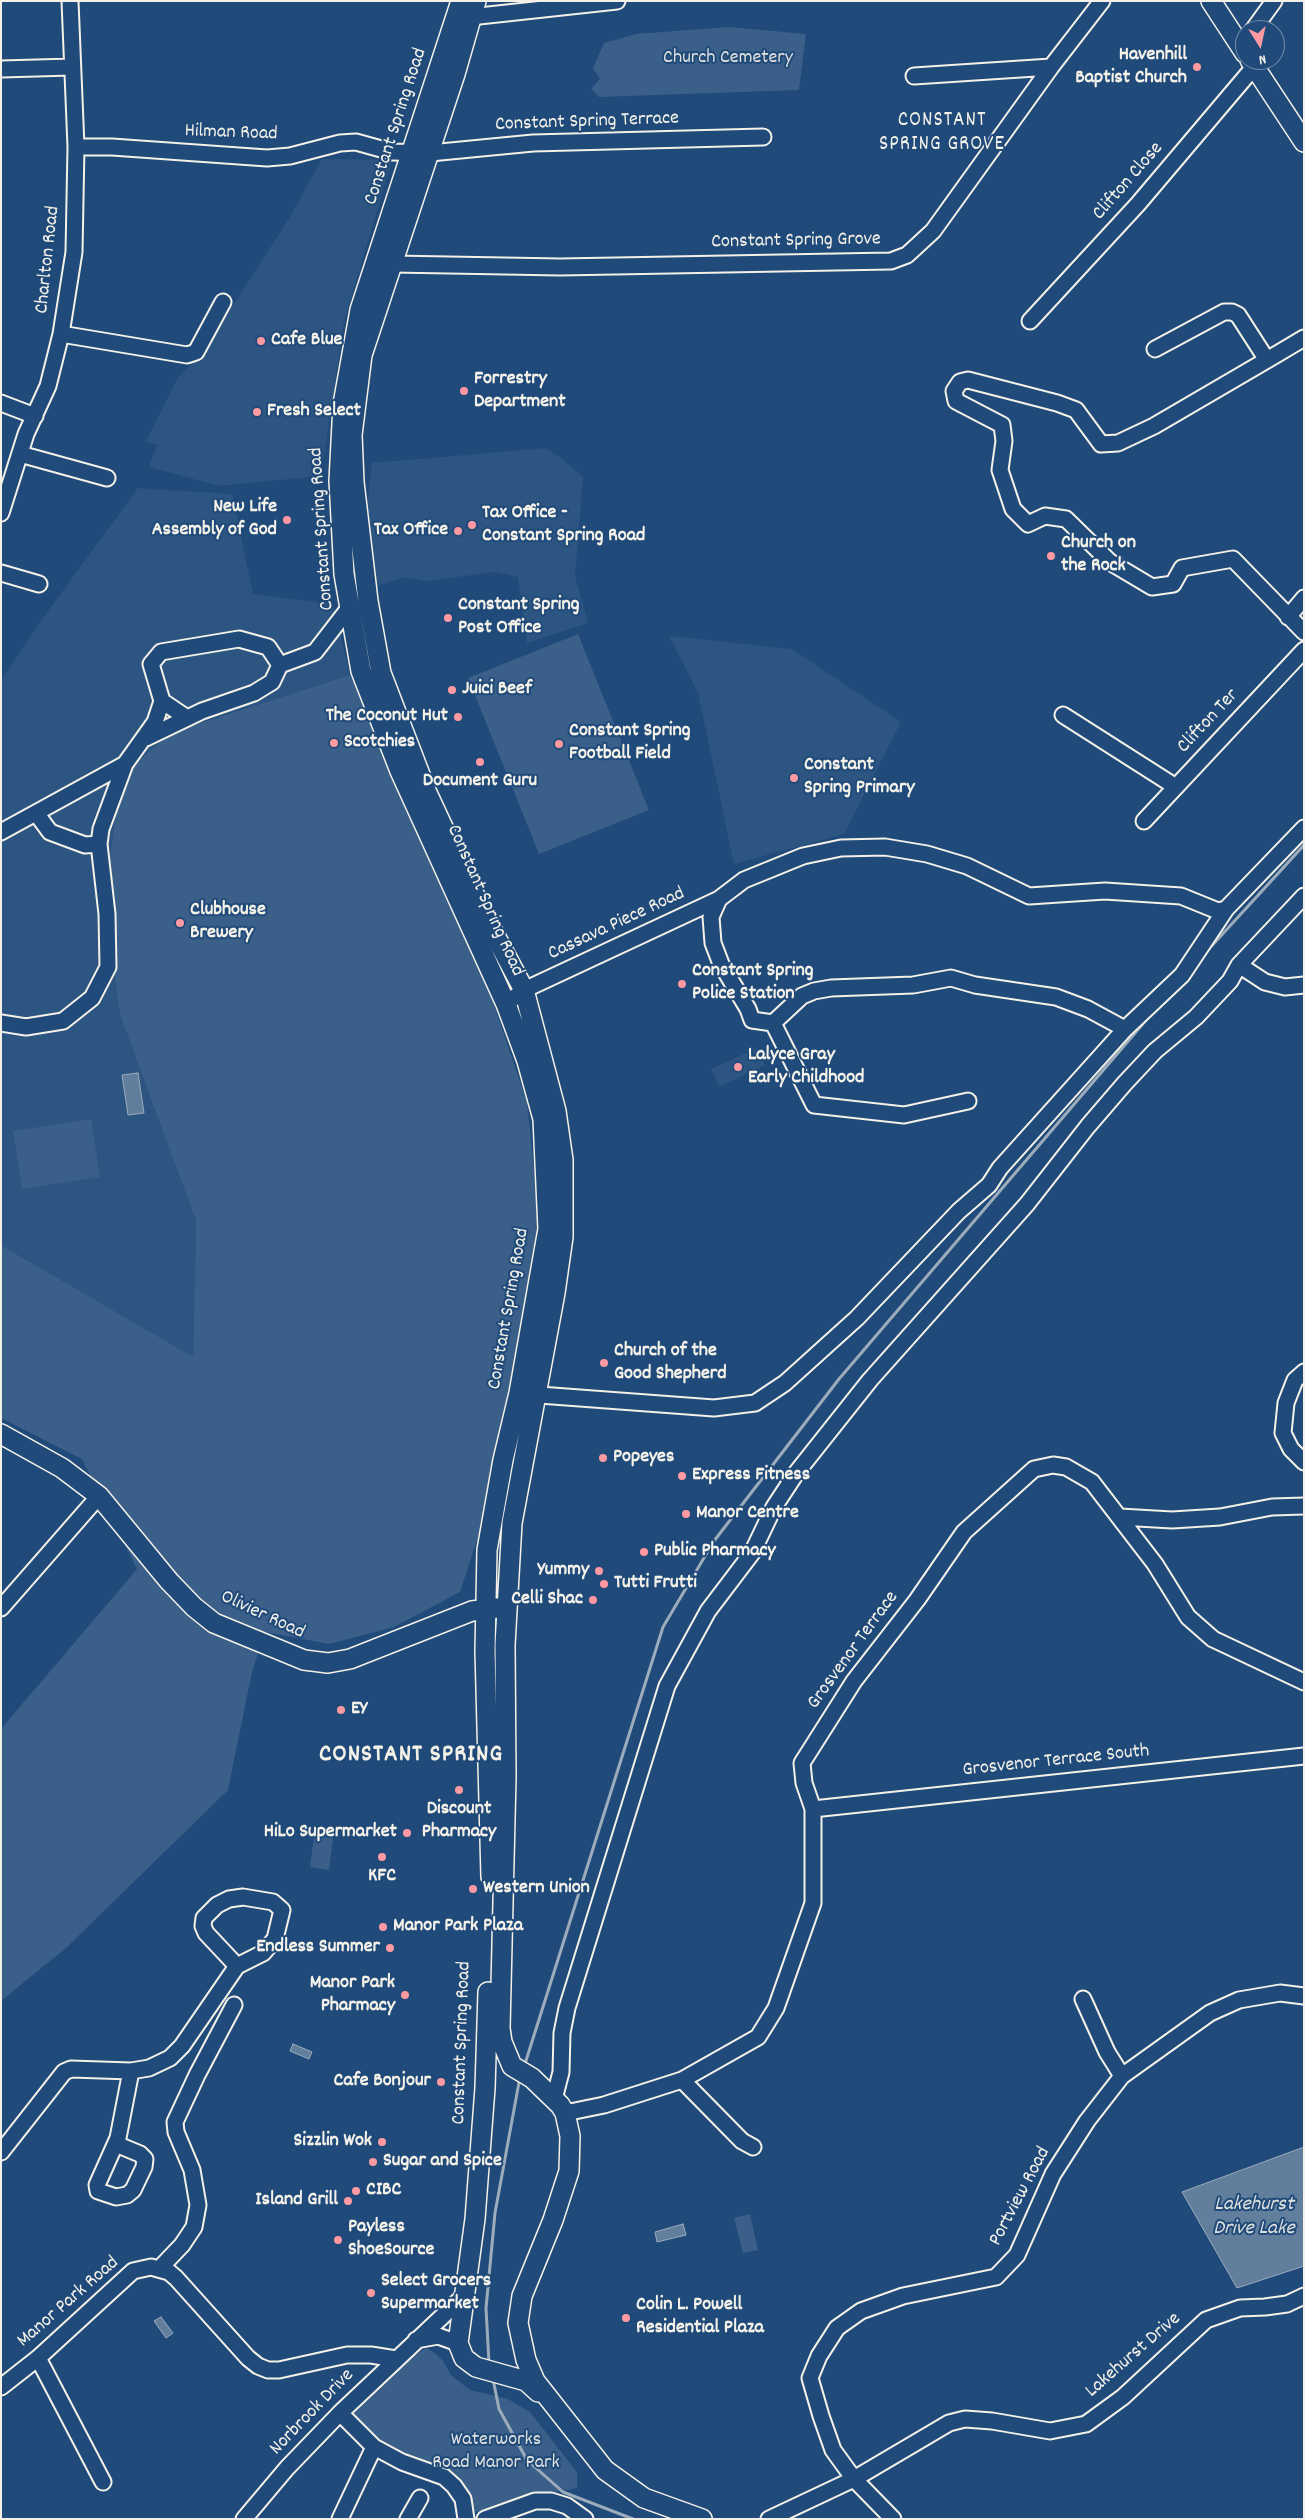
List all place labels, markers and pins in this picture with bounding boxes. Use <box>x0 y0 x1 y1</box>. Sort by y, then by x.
place label: Havenhill Baptist Church <box>1075 44 1187 91</box>
marker: Havenhill Baptist Church <box>1191 61 1203 73</box>
place label: Cafe Blue <box>271 329 342 353</box>
marker: Cafe Blue <box>255 335 267 347</box>
place label: Forrestry Department <box>474 368 566 415</box>
marker: Forrestry Department <box>458 385 470 397</box>
place label: Fresh Select <box>267 400 361 424</box>
marker: Fresh Select <box>251 406 263 418</box>
place label: New Life Assembly of God <box>152 496 277 543</box>
place label: Tax Office - Constant Spring Road <box>482 502 645 549</box>
marker: New Life Assembly of God <box>281 514 293 526</box>
place label: Tax Office <box>374 519 448 543</box>
marker: Tax Office - Constant Spring Road <box>466 519 478 531</box>
marker: Tax Office <box>452 525 464 537</box>
place label: Church on the Rock <box>1061 532 1136 579</box>
marker: Church on the Rock <box>1045 550 1057 562</box>
place label: Constant Spring Post Office <box>458 594 580 641</box>
marker: Constant Spring Post Office <box>442 612 454 624</box>
place label: Juici Beef <box>462 678 532 702</box>
marker: Juici Beef <box>446 684 458 696</box>
place label: The Coconut Hut <box>326 705 448 729</box>
marker: The Coconut Hut <box>452 711 464 723</box>
place label: Constant Spring Football Field <box>569 720 691 767</box>
place label: Scotchies <box>344 731 415 755</box>
marker: Scotchies <box>328 737 340 749</box>
marker: Constant Spring Football Field <box>553 738 565 750</box>
place label: Constant Spring Primary <box>804 754 914 801</box>
marker: Document Guru <box>474 756 486 768</box>
place label: Document Guru <box>423 770 537 794</box>
marker: Constant Spring Primary <box>788 772 800 784</box>
place label: Clubhouse Brewery <box>190 899 266 946</box>
marker: Clubhouse Brewery <box>174 917 186 929</box>
place label: Constant Spring Police Station <box>692 960 814 1007</box>
marker: Constant Spring Police Station <box>676 978 688 990</box>
place label: Lalyce Gray Early Childhood <box>748 1044 864 1091</box>
marker: Lalyce Gray Early Childhood <box>732 1061 744 1073</box>
place label: Church of the Good Shepherd <box>614 1340 727 1387</box>
marker: Church of the Good Shepherd <box>598 1357 610 1369</box>
place label: Popeyes <box>613 1446 674 1470</box>
marker: Popeyes <box>597 1452 609 1464</box>
place label: Express Fitness <box>692 1464 810 1488</box>
marker: Express Fitness <box>676 1470 688 1482</box>
place label: Manor Centre <box>696 1502 799 1526</box>
marker: Manor Centre <box>680 1508 692 1520</box>
place label: Public Pharmacy <box>654 1540 776 1564</box>
marker: Public Pharmacy <box>638 1546 650 1558</box>
place label: Yummy <box>537 1559 589 1583</box>
marker: Yummy <box>593 1565 605 1577</box>
place label: Tutti Frutti <box>614 1572 697 1596</box>
marker: Tutti Frutti <box>598 1578 610 1590</box>
place label: Celli Shac <box>511 1588 583 1612</box>
marker: Celli Shac <box>587 1594 599 1606</box>
place label: EY <box>351 1698 367 1722</box>
marker: EY <box>335 1704 347 1716</box>
marker: Discount Pharmacy <box>453 1784 465 1796</box>
place label: Discount Pharmacy <box>422 1798 496 1845</box>
place label: HiLo Supermarket <box>264 1821 397 1845</box>
marker: HiLo Supermarket <box>401 1827 413 1839</box>
marker: KFC <box>376 1851 388 1863</box>
place label: KFC <box>368 1865 396 1889</box>
place label: Western Union <box>483 1877 590 1901</box>
marker: Western Union <box>467 1883 479 1895</box>
place label: Manor Park Plaza <box>393 1915 523 1939</box>
marker: Manor Park Plaza <box>377 1921 389 1933</box>
place label: Endless Summer <box>256 1936 380 1960</box>
marker: Endless Summer <box>384 1942 396 1954</box>
place label: Manor Park Pharmacy <box>310 1972 395 2019</box>
marker: Manor Park Pharmacy <box>399 1989 411 2001</box>
place label: Cafe Bonjour <box>334 2070 431 2094</box>
marker: Cafe Bonjour <box>435 2076 447 2088</box>
place label: Sizzlin Wok <box>294 2130 372 2154</box>
marker: Sizzlin Wok <box>376 2136 388 2148</box>
place label: Sugar and Spice <box>383 2150 502 2174</box>
marker: Sugar and Spice <box>367 2156 379 2168</box>
place label: CIBC <box>366 2179 401 2203</box>
marker: CIBC <box>350 2185 362 2197</box>
place label: Island Grill <box>255 2189 338 2213</box>
marker: Island Grill <box>342 2195 354 2207</box>
place label: Payless ShoeSource <box>348 2216 434 2263</box>
marker: Payless ShoeSource <box>332 2234 344 2246</box>
place label: Select Grocers Supermarket <box>381 2270 491 2317</box>
marker: Select Grocers Supermarket <box>365 2287 377 2299</box>
place label: Colin L. Powell Residential Plaza <box>636 2294 764 2341</box>
marker: Colin L. Powell Residential Plaza <box>620 2312 632 2324</box>

